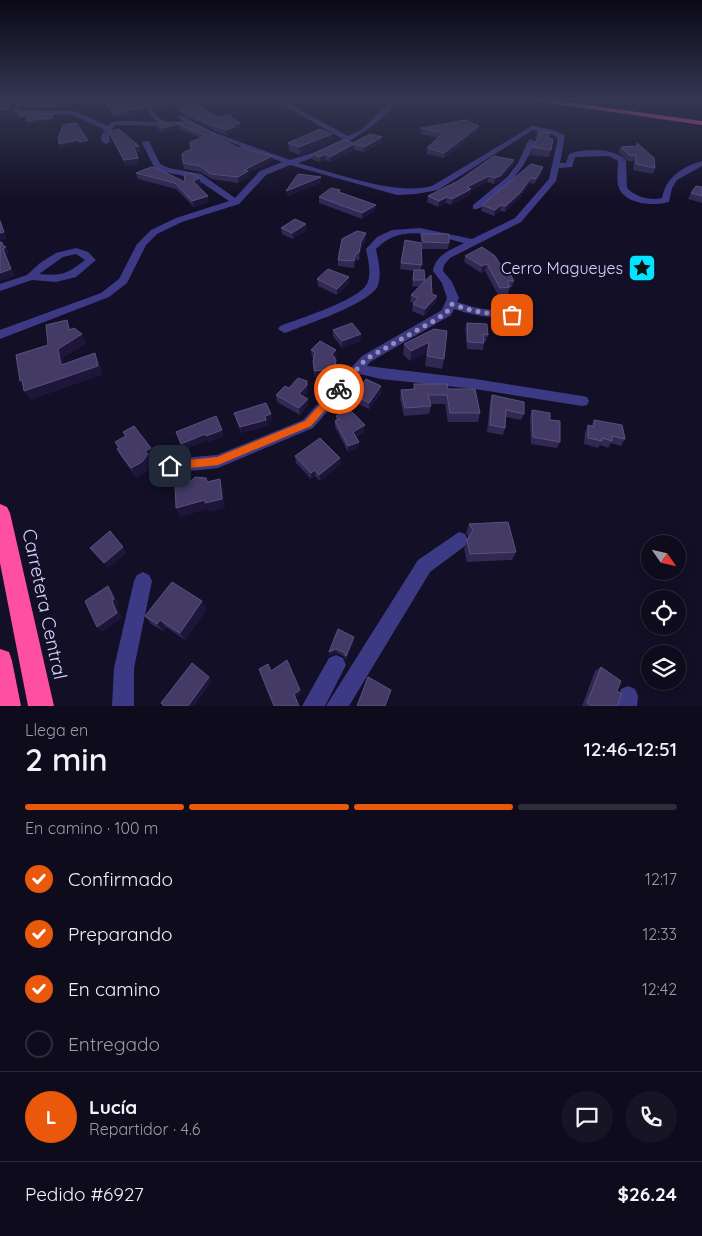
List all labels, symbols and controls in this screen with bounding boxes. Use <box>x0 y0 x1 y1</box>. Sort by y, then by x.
place icon: Cerro Magueyes <box>627 253 657 283</box>
place label: Cerro Magueyes <box>501 258 623 278</box>
pin <box>491 294 533 336</box>
icon: bag <box>498 301 526 329</box>
courier <box>314 364 364 414</box>
icon: bike <box>325 375 353 403</box>
pin <box>149 445 191 487</box>
icon: home <box>156 452 184 480</box>
street label: Carretera Central <box>17 527 73 681</box>
north arrow <box>641 535 686 580</box>
map controls <box>641 535 686 690</box>
button: locate <box>641 590 686 635</box>
button: layers <box>641 645 686 690</box>
text: Llega en <box>25 720 88 740</box>
text: 12:46–12:51 <box>584 737 677 761</box>
text: 2 min <box>25 739 108 779</box>
text: En camino · 100 m <box>25 818 158 838</box>
icon: check <box>25 865 53 893</box>
text: Confirmado <box>68 867 173 891</box>
text: 12:17 <box>645 869 677 889</box>
icon: check <box>25 920 53 948</box>
text: Preparando <box>68 922 173 946</box>
text: 12:33 <box>642 924 677 944</box>
icon: check <box>25 975 53 1003</box>
text: En camino <box>68 977 160 1001</box>
text: 12:42 <box>642 979 677 999</box>
text: Entregado <box>68 1032 160 1056</box>
button: chat <box>561 1091 613 1143</box>
button: phone <box>625 1091 677 1143</box>
text: Lucía <box>89 1095 137 1119</box>
text: L <box>46 1105 56 1129</box>
text: Repartidor · 4.6 <box>89 1119 200 1139</box>
text: Pedido #6927 <box>25 1182 144 1206</box>
text: $26.24 <box>618 1182 677 1206</box>

